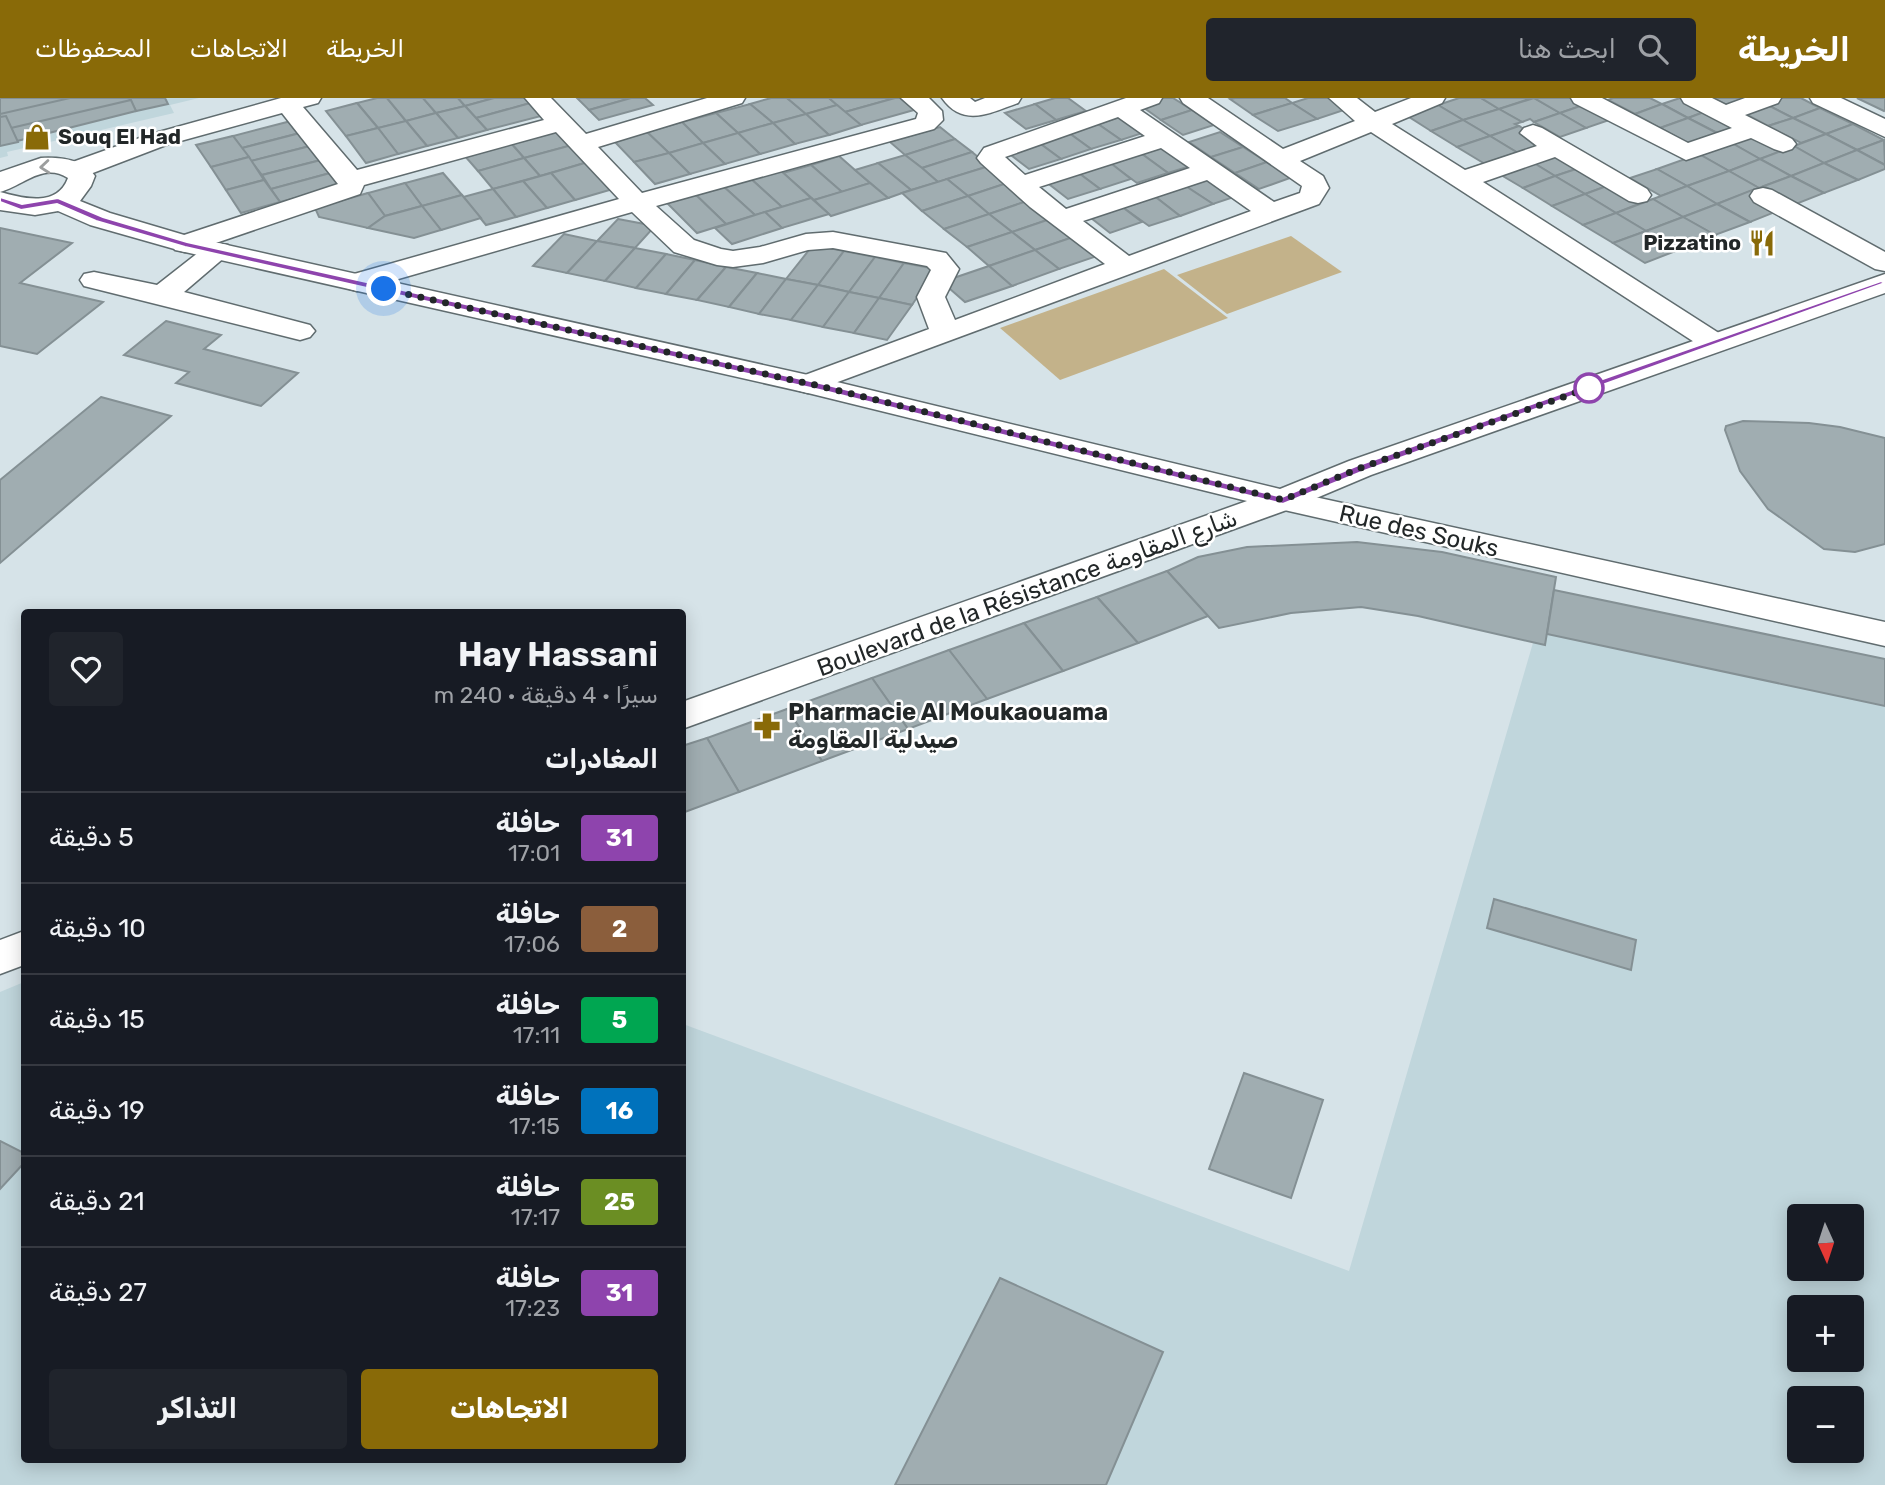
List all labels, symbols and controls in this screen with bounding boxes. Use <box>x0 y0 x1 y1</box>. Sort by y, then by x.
search box <box>1206 18 1696 81</box>
icon: search <box>1634 30 1672 68</box>
text: الخريطة <box>1738 30 1850 69</box>
text: ابحث هنا <box>1518 34 1616 65</box>
text: المحفوظات <box>35 35 152 63</box>
text: الاتجاهات <box>190 35 288 63</box>
text: الخريطة <box>326 35 404 63</box>
shop icon: Souq El Had <box>22 122 52 152</box>
place label: Souq El Had <box>58 124 181 149</box>
one-way arrow <box>39 159 50 174</box>
restaurant icon: Pizzatino <box>1747 228 1777 258</box>
place label: Pizzatino <box>1643 230 1741 255</box>
your location <box>366 271 401 306</box>
unlabelled marker <box>1574 373 1604 403</box>
street label: Rue des Souks <box>1337 499 1501 563</box>
street label: Boulevard de la Résistance شارع المقاومة <box>813 504 1242 684</box>
button: heart <box>49 632 123 706</box>
text: Hay Hassani <box>458 635 658 674</box>
text: سيرًا · 4 دقيقة · 240 m <box>434 681 658 709</box>
place label: Pharmacie Al Moukaouama صيدلية المقاومة <box>788 698 1108 754</box>
pharmacy icon: Pharmacie Al Moukaouama صيدلية المقاومة <box>752 711 782 741</box>
text: المغادرات <box>545 744 658 775</box>
text: حافلة <box>496 808 560 839</box>
text: 5 دقيقة <box>49 822 134 853</box>
text: 31 <box>606 824 633 852</box>
text: 17:01 <box>508 839 560 867</box>
text: حافلة <box>496 899 560 930</box>
text: 10 دقيقة <box>49 913 146 944</box>
text: 2 <box>612 915 627 943</box>
text: 17:06 <box>504 930 560 958</box>
text: حافلة <box>496 990 560 1021</box>
text: 15 دقيقة <box>49 1004 145 1035</box>
text: 5 <box>612 1006 627 1034</box>
text: 17:11 <box>513 1021 560 1049</box>
text: حافلة <box>496 1081 560 1112</box>
text: 19 دقيقة <box>49 1095 145 1126</box>
text: 16 <box>606 1097 633 1125</box>
text: 17:15 <box>509 1112 560 1140</box>
text: حافلة <box>496 1172 560 1203</box>
text: 21 دقيقة <box>49 1186 145 1217</box>
text: 25 <box>604 1188 635 1216</box>
text: 17:17 <box>511 1203 560 1231</box>
north arrow <box>1787 1204 1864 1281</box>
map controls <box>1787 1204 1864 1463</box>
text: حافلة <box>496 1263 560 1294</box>
text: 27 دقيقة <box>49 1277 147 1308</box>
text: 31 <box>606 1279 633 1307</box>
text: 17:23 <box>505 1294 560 1322</box>
button: + <box>1787 1295 1864 1372</box>
button: التذاكر <box>49 1369 347 1449</box>
button: الاتجاهات <box>361 1369 658 1449</box>
button: − <box>1787 1386 1864 1463</box>

